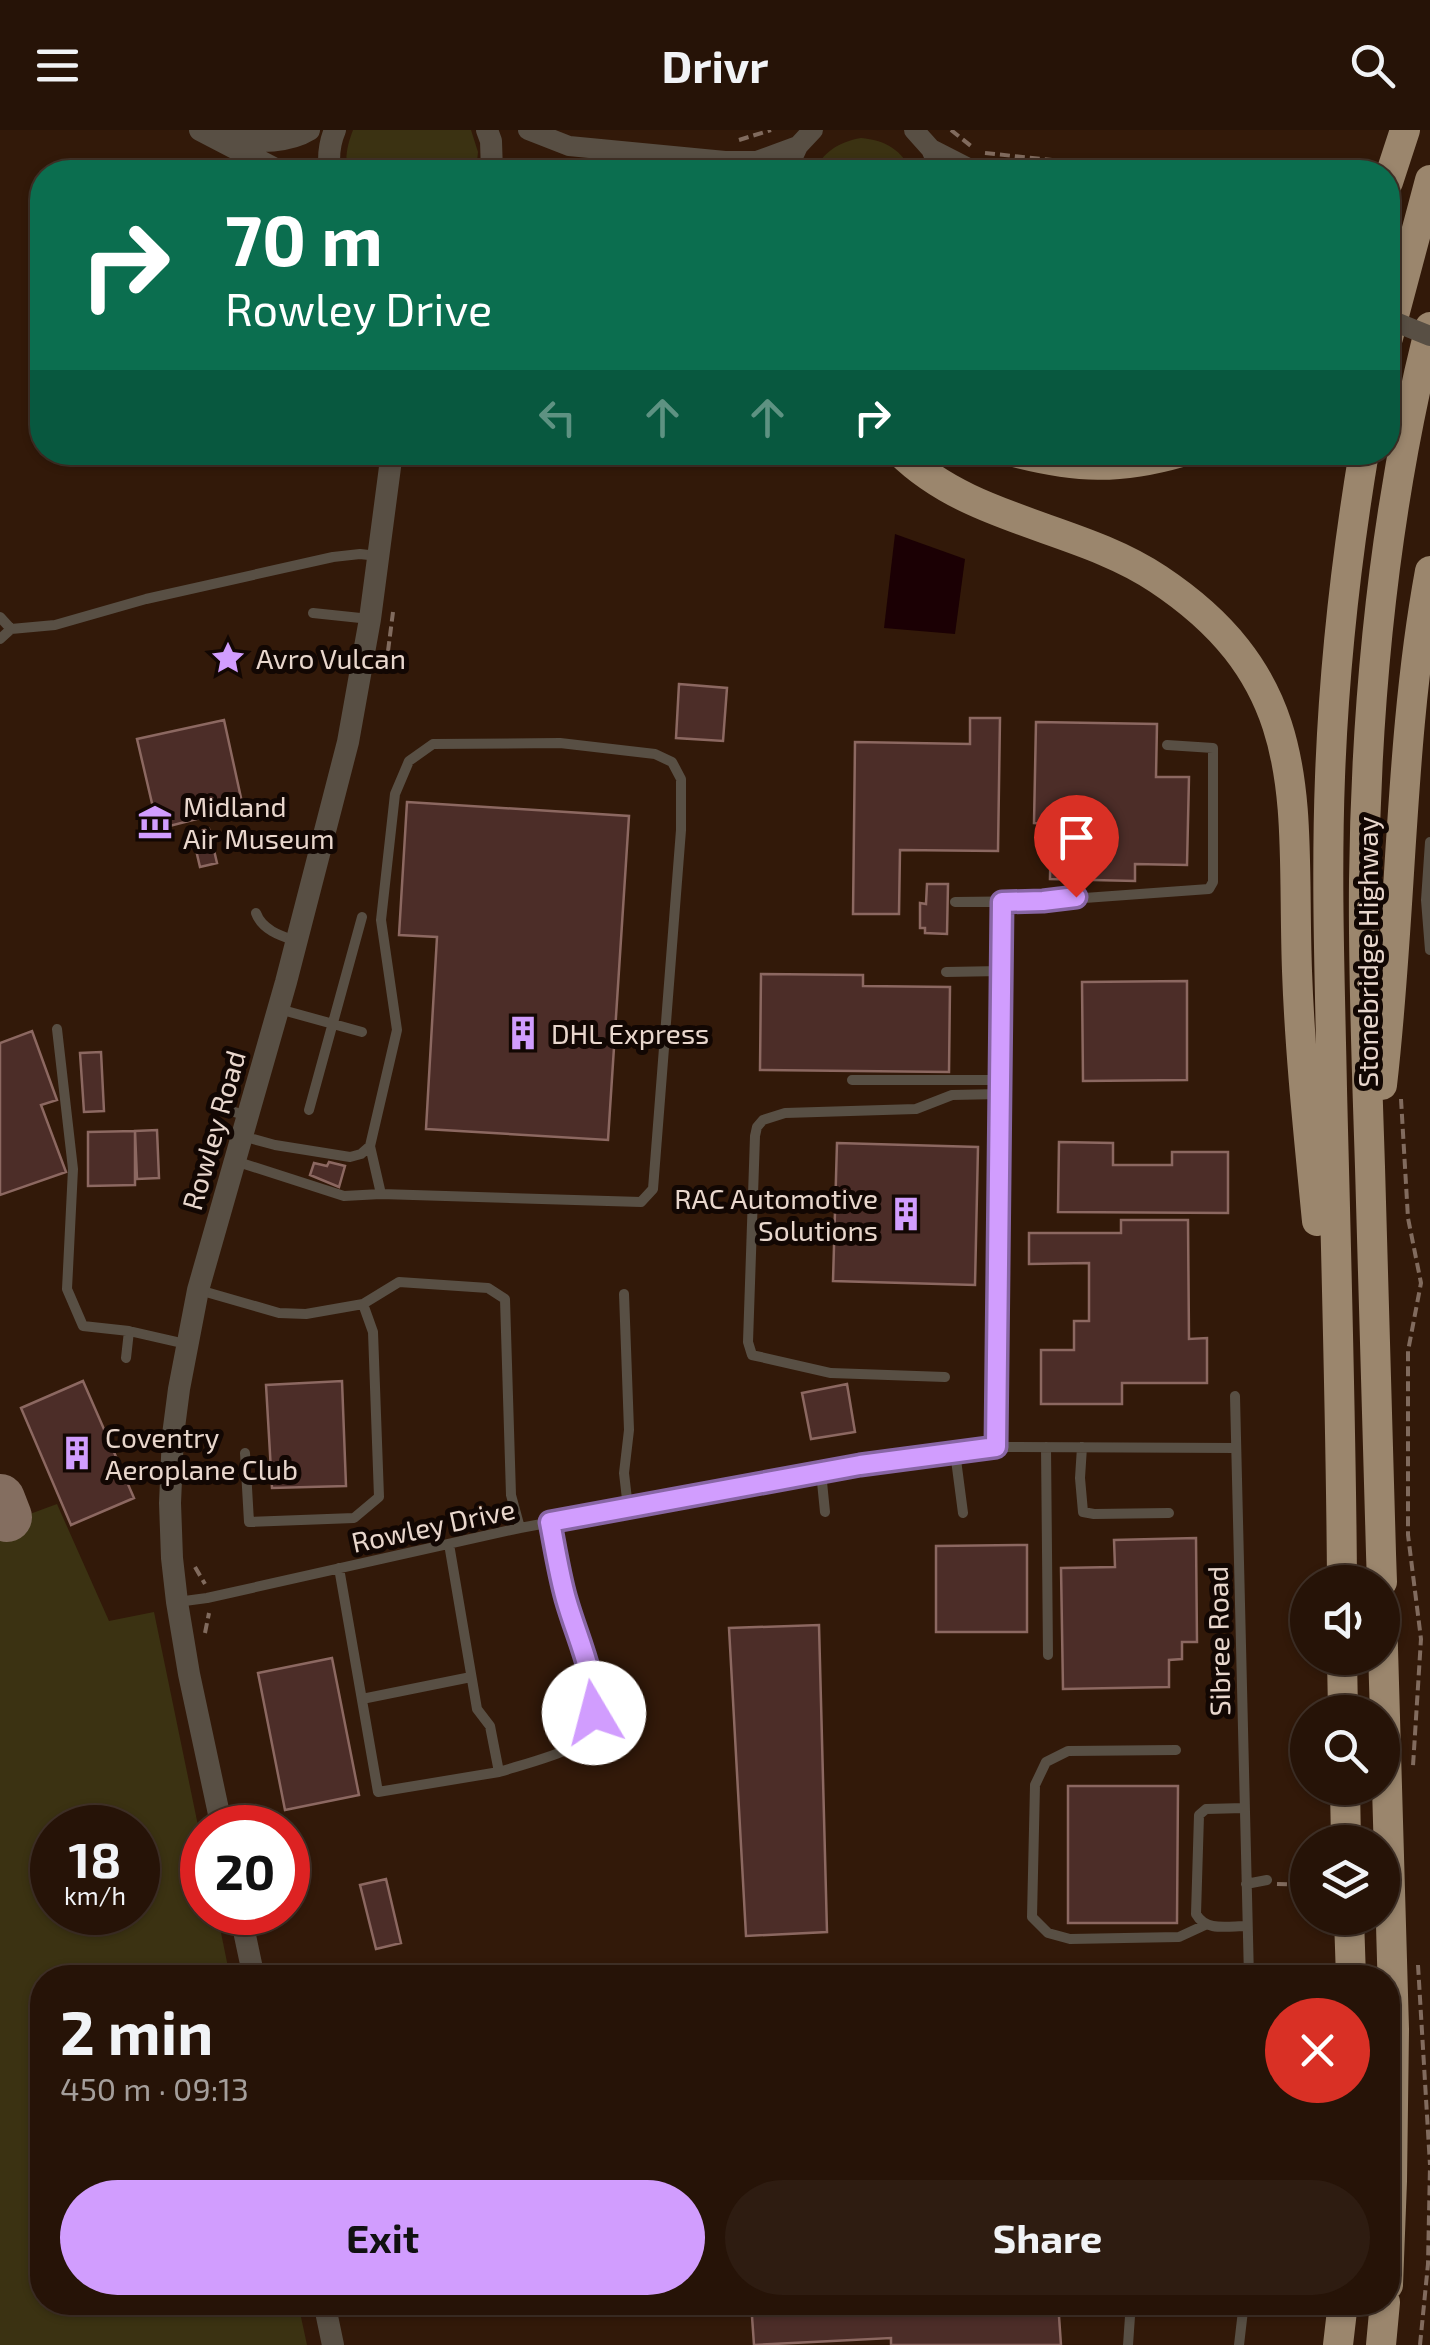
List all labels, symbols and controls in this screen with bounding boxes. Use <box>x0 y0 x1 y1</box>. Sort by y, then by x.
icon: menu <box>30 38 85 93</box>
text: Drivr <box>661 38 769 92</box>
icon: search <box>1345 38 1400 93</box>
text: 70 m <box>225 196 383 280</box>
icon: right <box>60 200 190 330</box>
text: Rowley Drive <box>225 281 492 335</box>
icon: left <box>530 390 585 445</box>
icon: ahead <box>635 390 690 445</box>
icon: ahead <box>740 390 795 445</box>
icon: right <box>845 390 900 445</box>
place icon: Avro Vulcan <box>209 639 247 677</box>
place label: Avro Vulcan <box>256 641 406 675</box>
place label: Midland Air Museum <box>183 789 335 855</box>
pin <box>1034 795 1119 898</box>
museum icon: Midland Air Museum <box>136 803 174 841</box>
icon: arrive <box>1049 810 1104 865</box>
street label: Stonebridge Highway <box>1350 816 1384 1088</box>
building icon: DHL Express <box>504 1014 542 1052</box>
place label: DHL Express <box>551 1016 709 1050</box>
street label: Rowley Road <box>174 1046 252 1214</box>
place label: RAC Automotive Solutions <box>674 1181 878 1247</box>
building icon: RAC Automotive Solutions <box>887 1195 925 1233</box>
place label: Coventry Aeroplane Club <box>105 1420 298 1486</box>
building icon: Coventry Aeroplane Club <box>58 1434 96 1472</box>
street label: Rowley Drive <box>348 1491 518 1559</box>
map controls <box>1290 1565 1400 1935</box>
button: sound <box>1290 1565 1400 1675</box>
street label: Sibree Road <box>1200 1566 1236 1716</box>
position arrow <box>542 1661 646 1765</box>
button: search <box>1290 1695 1400 1805</box>
speed limit sign: 20 <box>180 1805 310 1935</box>
button: layers <box>1290 1825 1400 1935</box>
text: 18 <box>69 1828 121 1888</box>
text: km/h <box>64 1880 126 1910</box>
text: 2 min <box>60 1995 213 2067</box>
button: close <box>1265 1998 1370 2103</box>
text: 450 m · 09:13 <box>60 2069 249 2107</box>
button: Exit <box>60 2180 705 2295</box>
button: Share <box>725 2180 1370 2295</box>

